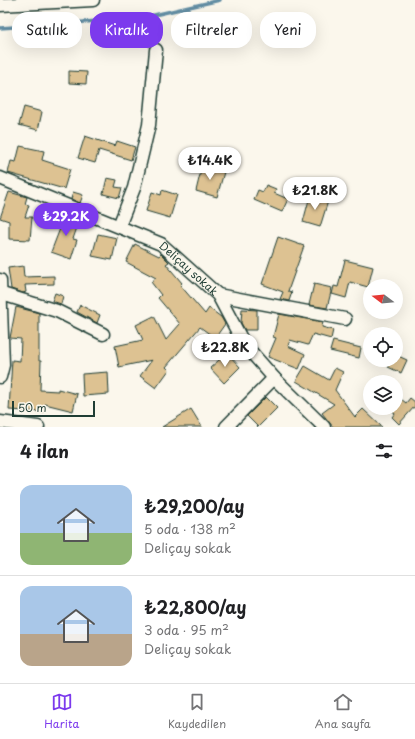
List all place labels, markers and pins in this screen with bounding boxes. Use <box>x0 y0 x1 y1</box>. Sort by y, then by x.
pin: ₺14.4K <box>177 147 243 181</box>
pin: ₺21.8K <box>282 177 348 211</box>
pin: ₺29.2K <box>33 203 99 237</box>
pin: ₺22.8K <box>192 334 258 368</box>

